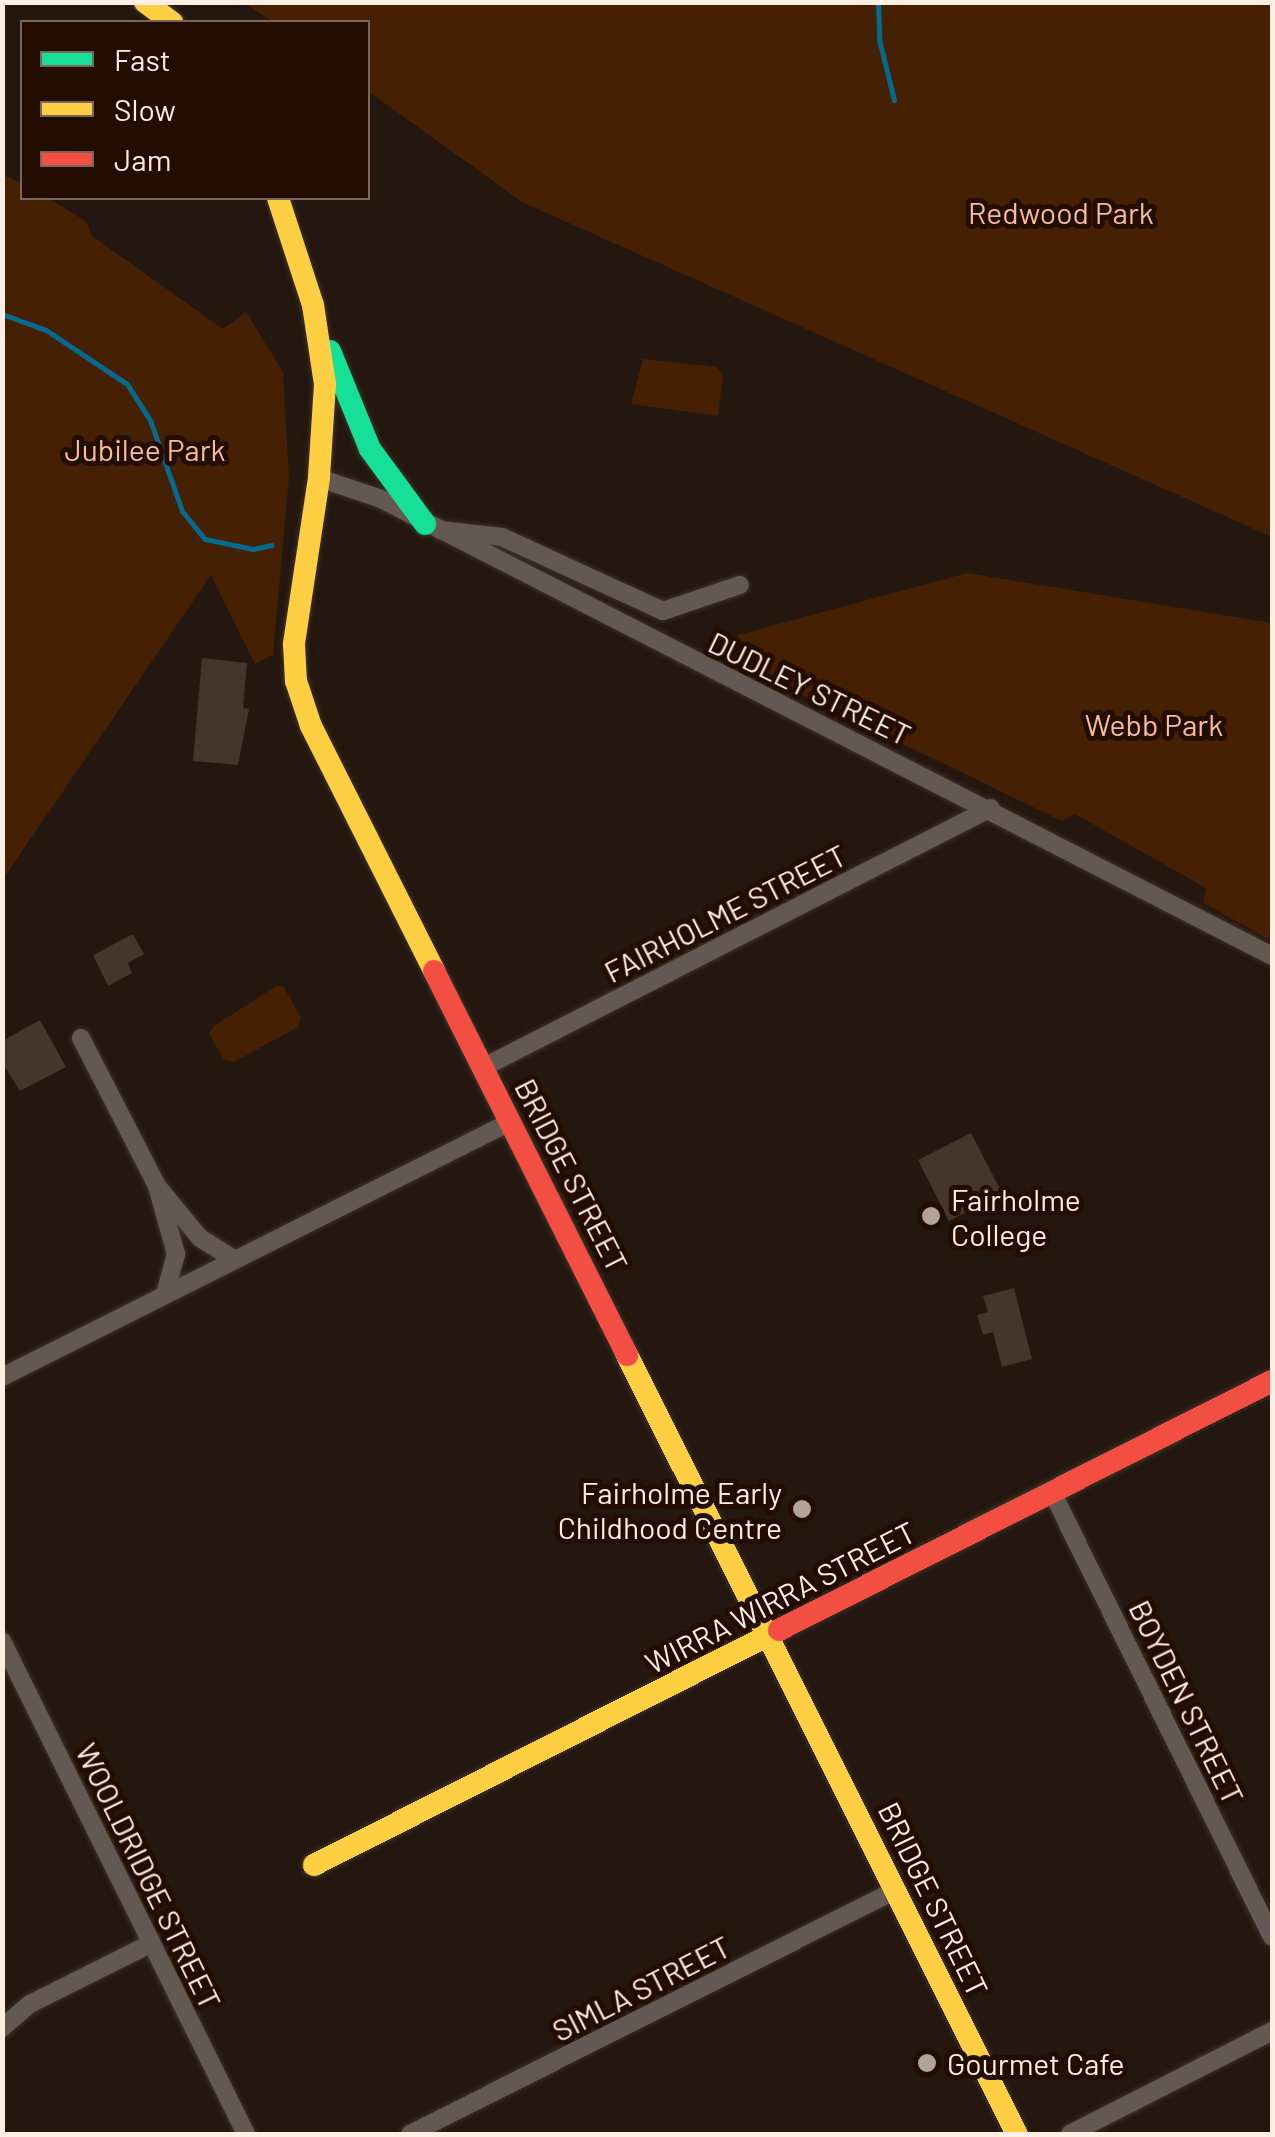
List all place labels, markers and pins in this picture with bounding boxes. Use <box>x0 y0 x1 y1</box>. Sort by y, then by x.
place label: Fairholme College <box>951 1181 1081 1252</box>
marker: Fairholme College <box>920 1205 942 1227</box>
place label: Fairholme Early Childhood Centre <box>558 1474 782 1544</box>
marker: Fairholme Early Childhood Centre <box>791 1498 813 1520</box>
place label: Gourmet Cafe <box>947 2045 1124 2081</box>
marker: Gourmet Cafe <box>916 2052 938 2074</box>

